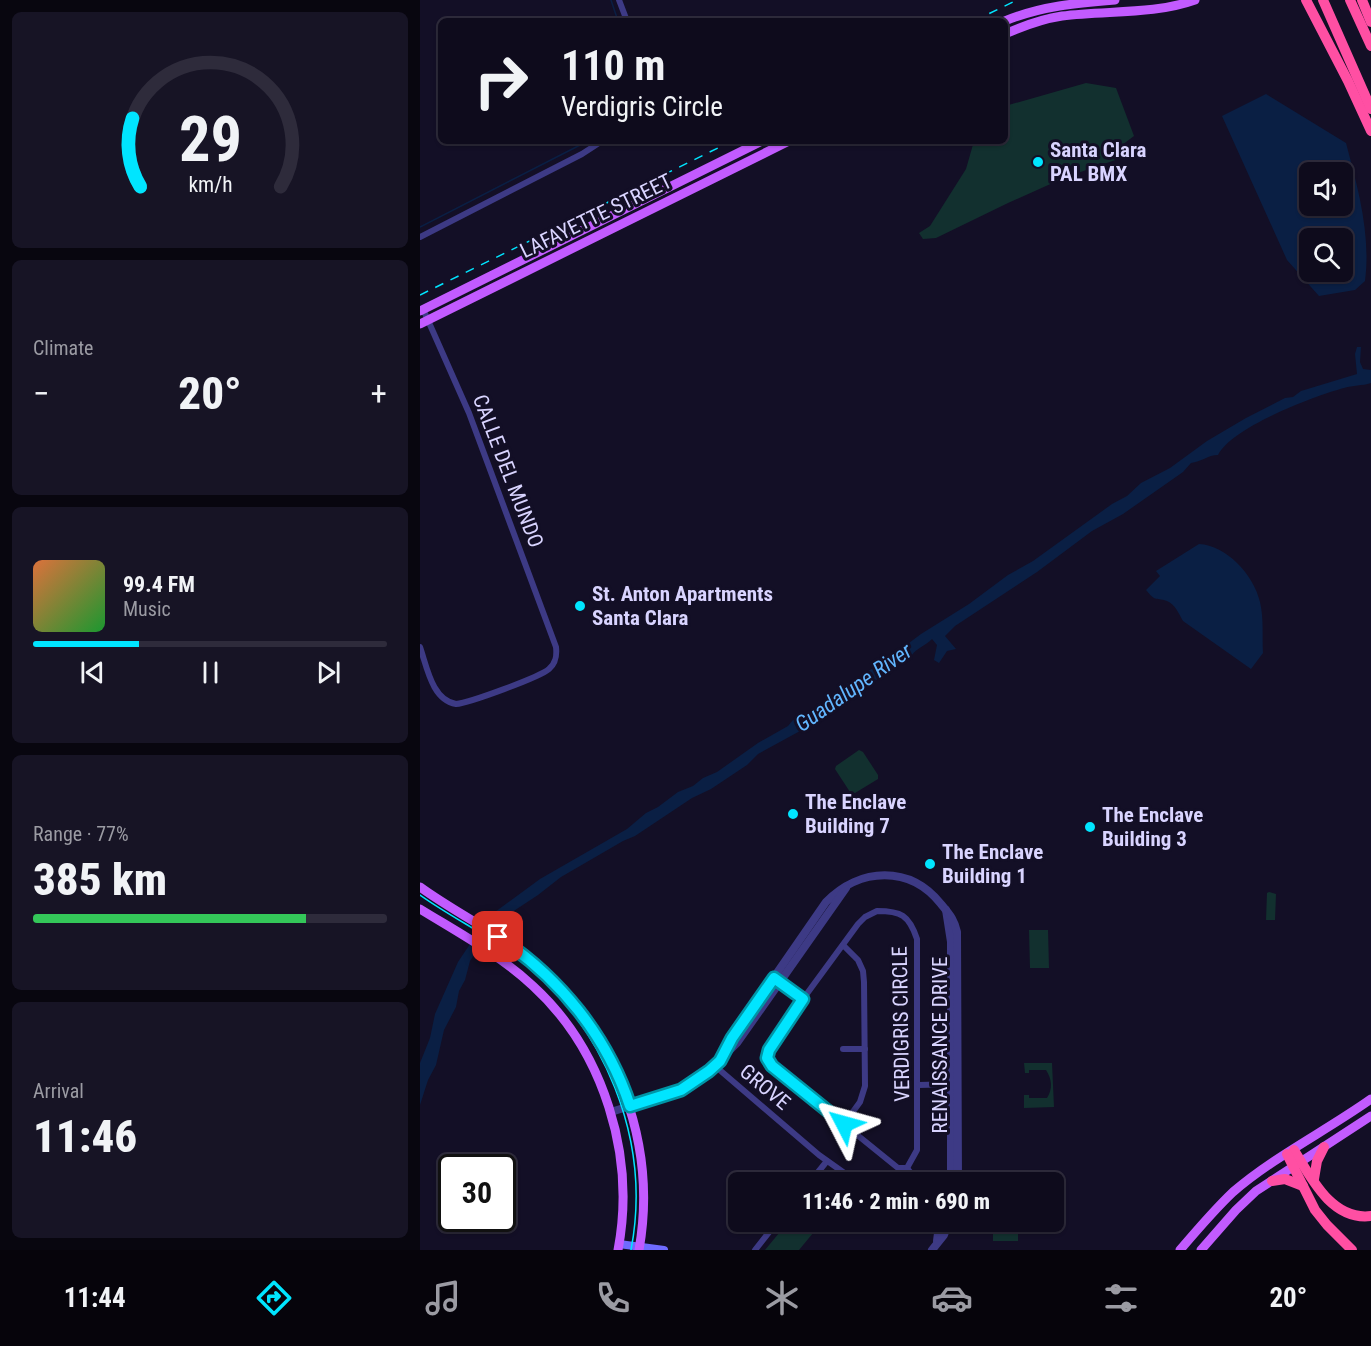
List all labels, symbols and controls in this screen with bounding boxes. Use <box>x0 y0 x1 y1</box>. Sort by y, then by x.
text: 110 m <box>561 41 666 90</box>
icon: right <box>462 42 540 120</box>
text: Verdigris Circle <box>561 91 723 123</box>
text: 29 <box>178 103 242 176</box>
place label: Santa Clara PAL BMX <box>1050 138 1147 186</box>
marker: Santa Clara PAL BMX <box>1031 155 1045 169</box>
map controls <box>1299 162 1353 282</box>
button: sound <box>1299 162 1353 216</box>
street label: LAFAYETTE STREET <box>516 169 676 263</box>
text: km/h <box>188 172 232 197</box>
button: search <box>1299 228 1353 282</box>
text: Climate <box>33 336 93 360</box>
text: 20° <box>178 367 242 420</box>
text: − <box>33 374 50 413</box>
text: + <box>371 374 387 413</box>
street label: CALLE DEL MUNDO <box>468 391 548 551</box>
text: 99.4 FM <box>123 572 195 597</box>
place label: St. Anton Apartments Santa Clara <box>592 582 773 630</box>
text: Music <box>123 597 171 621</box>
marker: St. Anton Apartments Santa Clara <box>573 599 587 613</box>
water label: Guadalupe River <box>790 638 917 737</box>
icon: previous <box>76 656 109 689</box>
icon: pause <box>194 656 227 689</box>
icon: next <box>312 656 345 689</box>
place label: The Enclave Building 7 <box>805 790 906 838</box>
place label: The Enclave Building 3 <box>1102 803 1203 851</box>
marker: The Enclave Building 7 <box>786 807 800 821</box>
marker: The Enclave Building 3 <box>1083 820 1097 834</box>
text: Range · 77% <box>33 822 129 846</box>
place label: The Enclave Building 1 <box>942 840 1043 888</box>
text: 385 km <box>33 853 167 906</box>
marker: The Enclave Building 1 <box>923 857 937 871</box>
pin <box>472 911 523 962</box>
icon: arrive <box>481 920 514 953</box>
street label: VERDIGRIS CIRCLE <box>888 946 914 1102</box>
street label: RENAISSANCE DRIVE <box>928 957 952 1133</box>
street label: GROVE <box>735 1059 795 1115</box>
text: Arrival <box>33 1079 84 1103</box>
position arrow <box>812 1092 876 1156</box>
text: 11:46 <box>33 1110 137 1163</box>
speed limit sign: 30 <box>438 1154 516 1232</box>
text: 11:46 · 2 min · 690 m <box>802 1189 990 1214</box>
icon: directions <box>253 1277 295 1319</box>
icon: music <box>422 1277 464 1319</box>
icon: phone <box>592 1277 634 1319</box>
icon: climate <box>761 1277 803 1319</box>
icon: car <box>931 1277 973 1319</box>
icon: filters <box>1100 1277 1142 1319</box>
text: 11:44 <box>64 1282 126 1314</box>
text: 20° <box>1269 1282 1307 1314</box>

